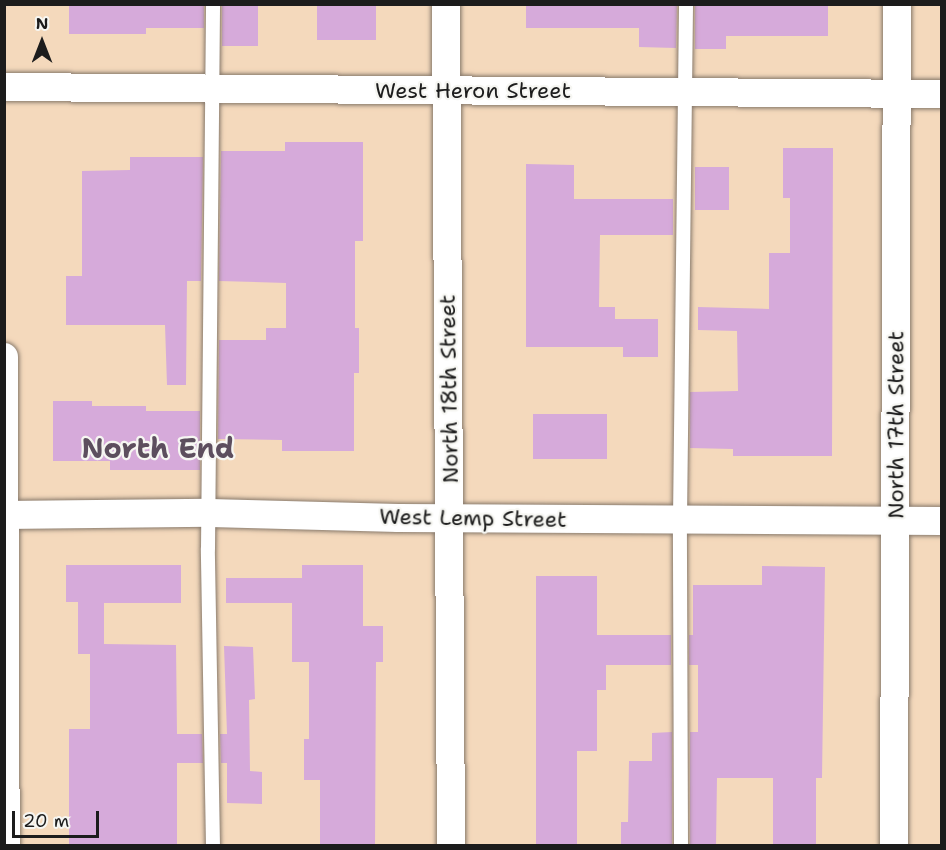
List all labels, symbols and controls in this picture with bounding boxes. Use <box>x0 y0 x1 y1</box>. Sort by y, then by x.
north arrow <box>12 12 72 72</box>
text: N <box>36 13 48 34</box>
street label: West Heron Street <box>375 78 571 104</box>
street label: North 18th Street <box>434 294 464 484</box>
street label: North 17th Street <box>883 331 909 519</box>
district label: North End <box>82 431 234 465</box>
street label: West Lemp Street <box>379 503 567 533</box>
scale bar <box>15 799 102 837</box>
text: 20 m <box>23 809 69 833</box>

